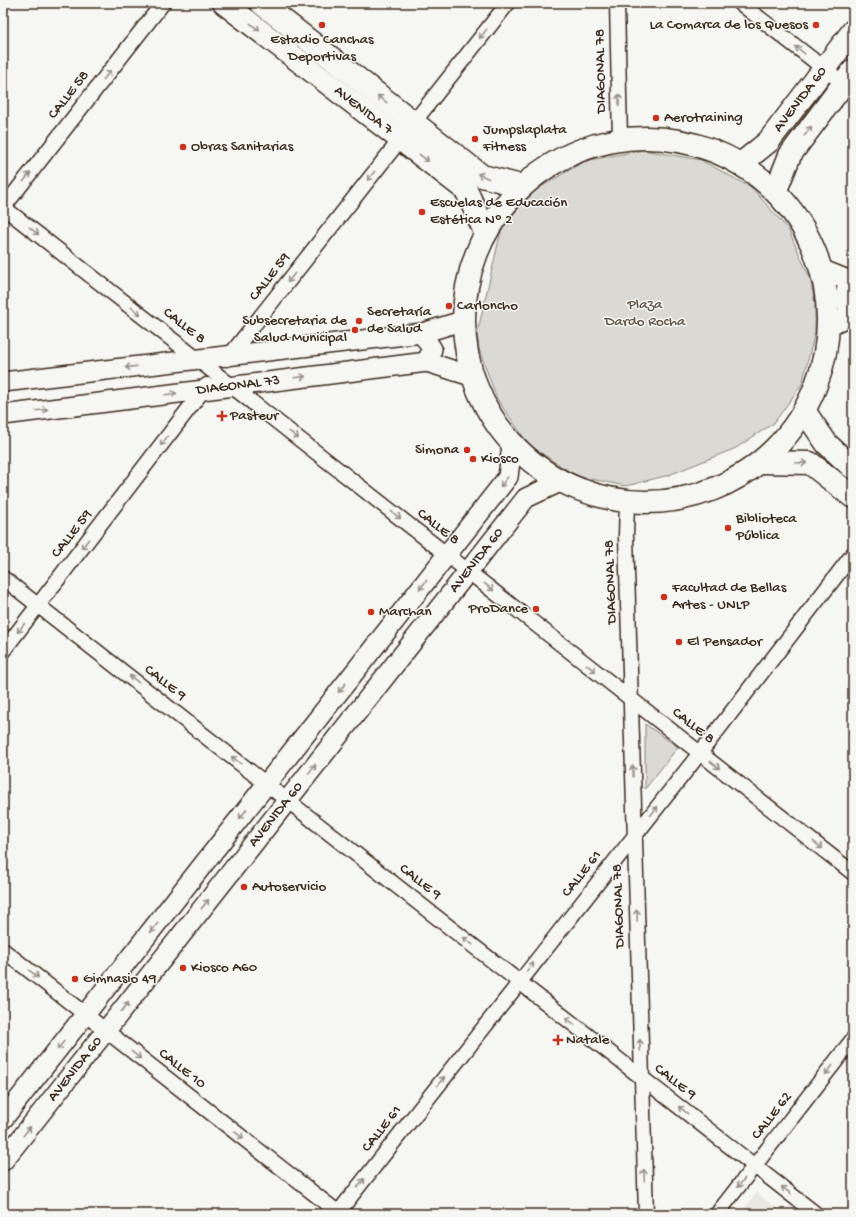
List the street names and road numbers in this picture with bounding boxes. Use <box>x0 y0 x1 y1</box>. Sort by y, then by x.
street label: DIAGONAL 78 <box>591 29 611 114</box>
street label: AVENIDA 60 <box>770 63 832 136</box>
street label: CALLE 58 <box>44 67 94 123</box>
street label: AVENIDA 7 <box>330 82 397 140</box>
street label: CALLE 59 <box>246 249 295 305</box>
street label: CALLE 8 <box>159 304 209 348</box>
street label: DIAGONAL 73 <box>194 371 281 400</box>
street label: CALLE 8 <box>413 505 463 549</box>
street label: CALLE 59 <box>48 506 97 562</box>
street label: AVENIDA 60 <box>445 524 508 597</box>
street label: DIAGONAL 78 <box>601 539 622 626</box>
street label: CALLE 9 <box>140 661 190 705</box>
street label: CALLE 8 <box>668 704 718 748</box>
street label: AVENIDA 60 <box>245 778 308 851</box>
street label: CALLE 61 <box>558 847 606 901</box>
street label: CALLE 9 <box>395 860 445 904</box>
street label: DIAGONAL 78 <box>609 863 630 950</box>
street label: AVENIDA 60 <box>44 1032 107 1105</box>
street label: CALLE 10 <box>155 1045 210 1093</box>
street label: CALLE 9 <box>650 1060 700 1104</box>
street label: CALLE 62 <box>748 1088 796 1144</box>
street label: CALLE 61 <box>358 1102 406 1156</box>

